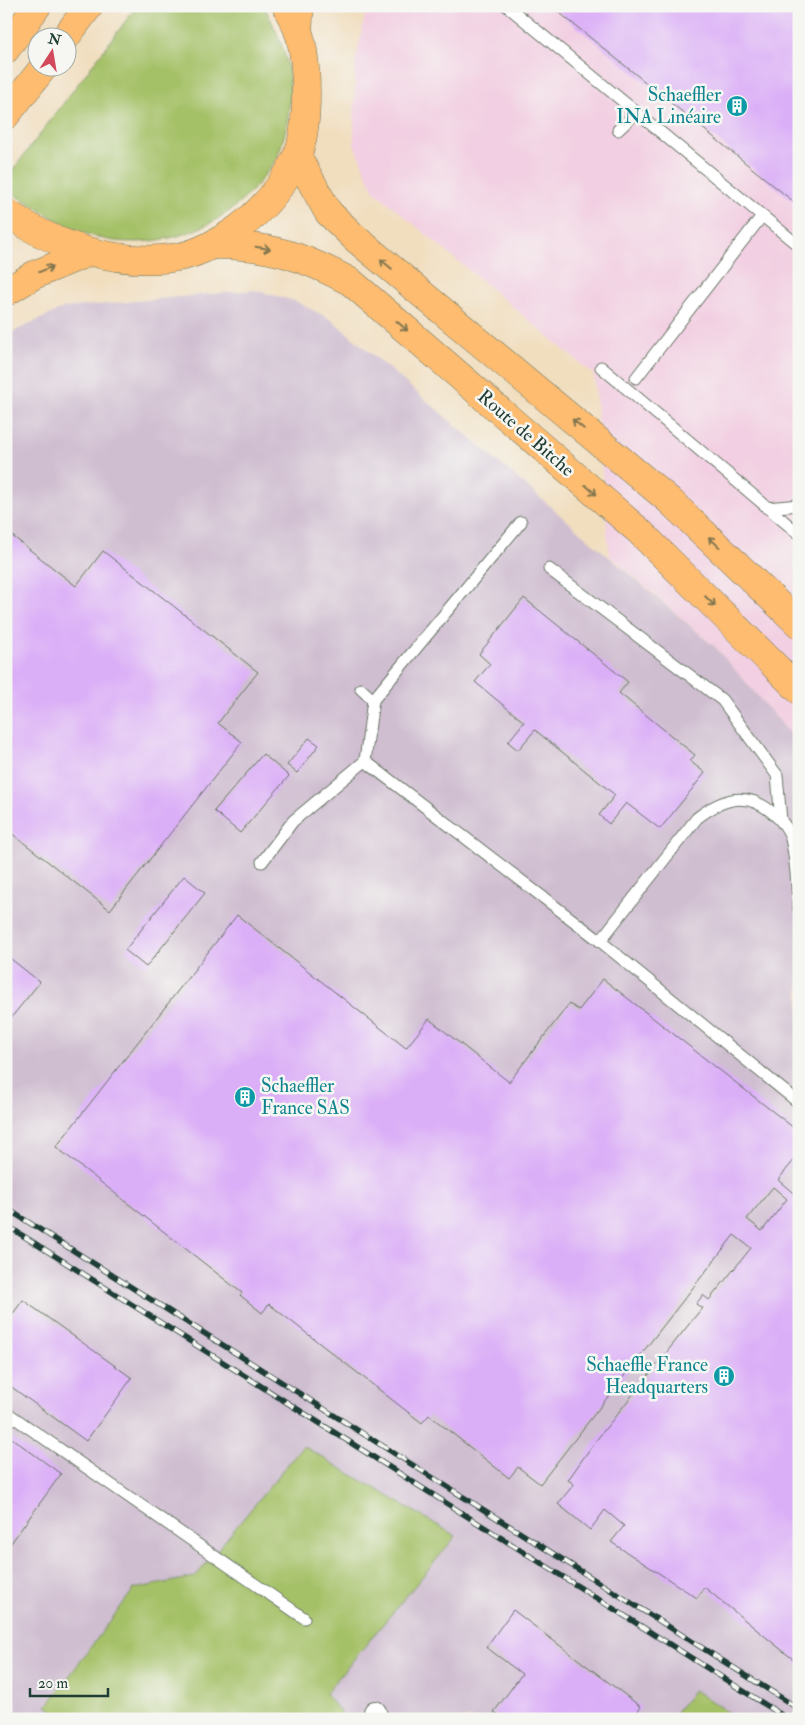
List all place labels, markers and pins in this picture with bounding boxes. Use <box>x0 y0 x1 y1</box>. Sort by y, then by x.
place label: Schaeffler INA Linéaire <box>616 83 721 129</box>
building icon: Schaeffler INA Linéaire <box>725 94 749 118</box>
place label: Schaeffler France SAS <box>261 1074 350 1120</box>
building icon: Schaeffler France SAS <box>233 1085 257 1109</box>
place label: Schaeffle France Headquarters <box>586 1353 708 1399</box>
building icon: Schaeffle France Headquarters <box>712 1364 736 1388</box>

